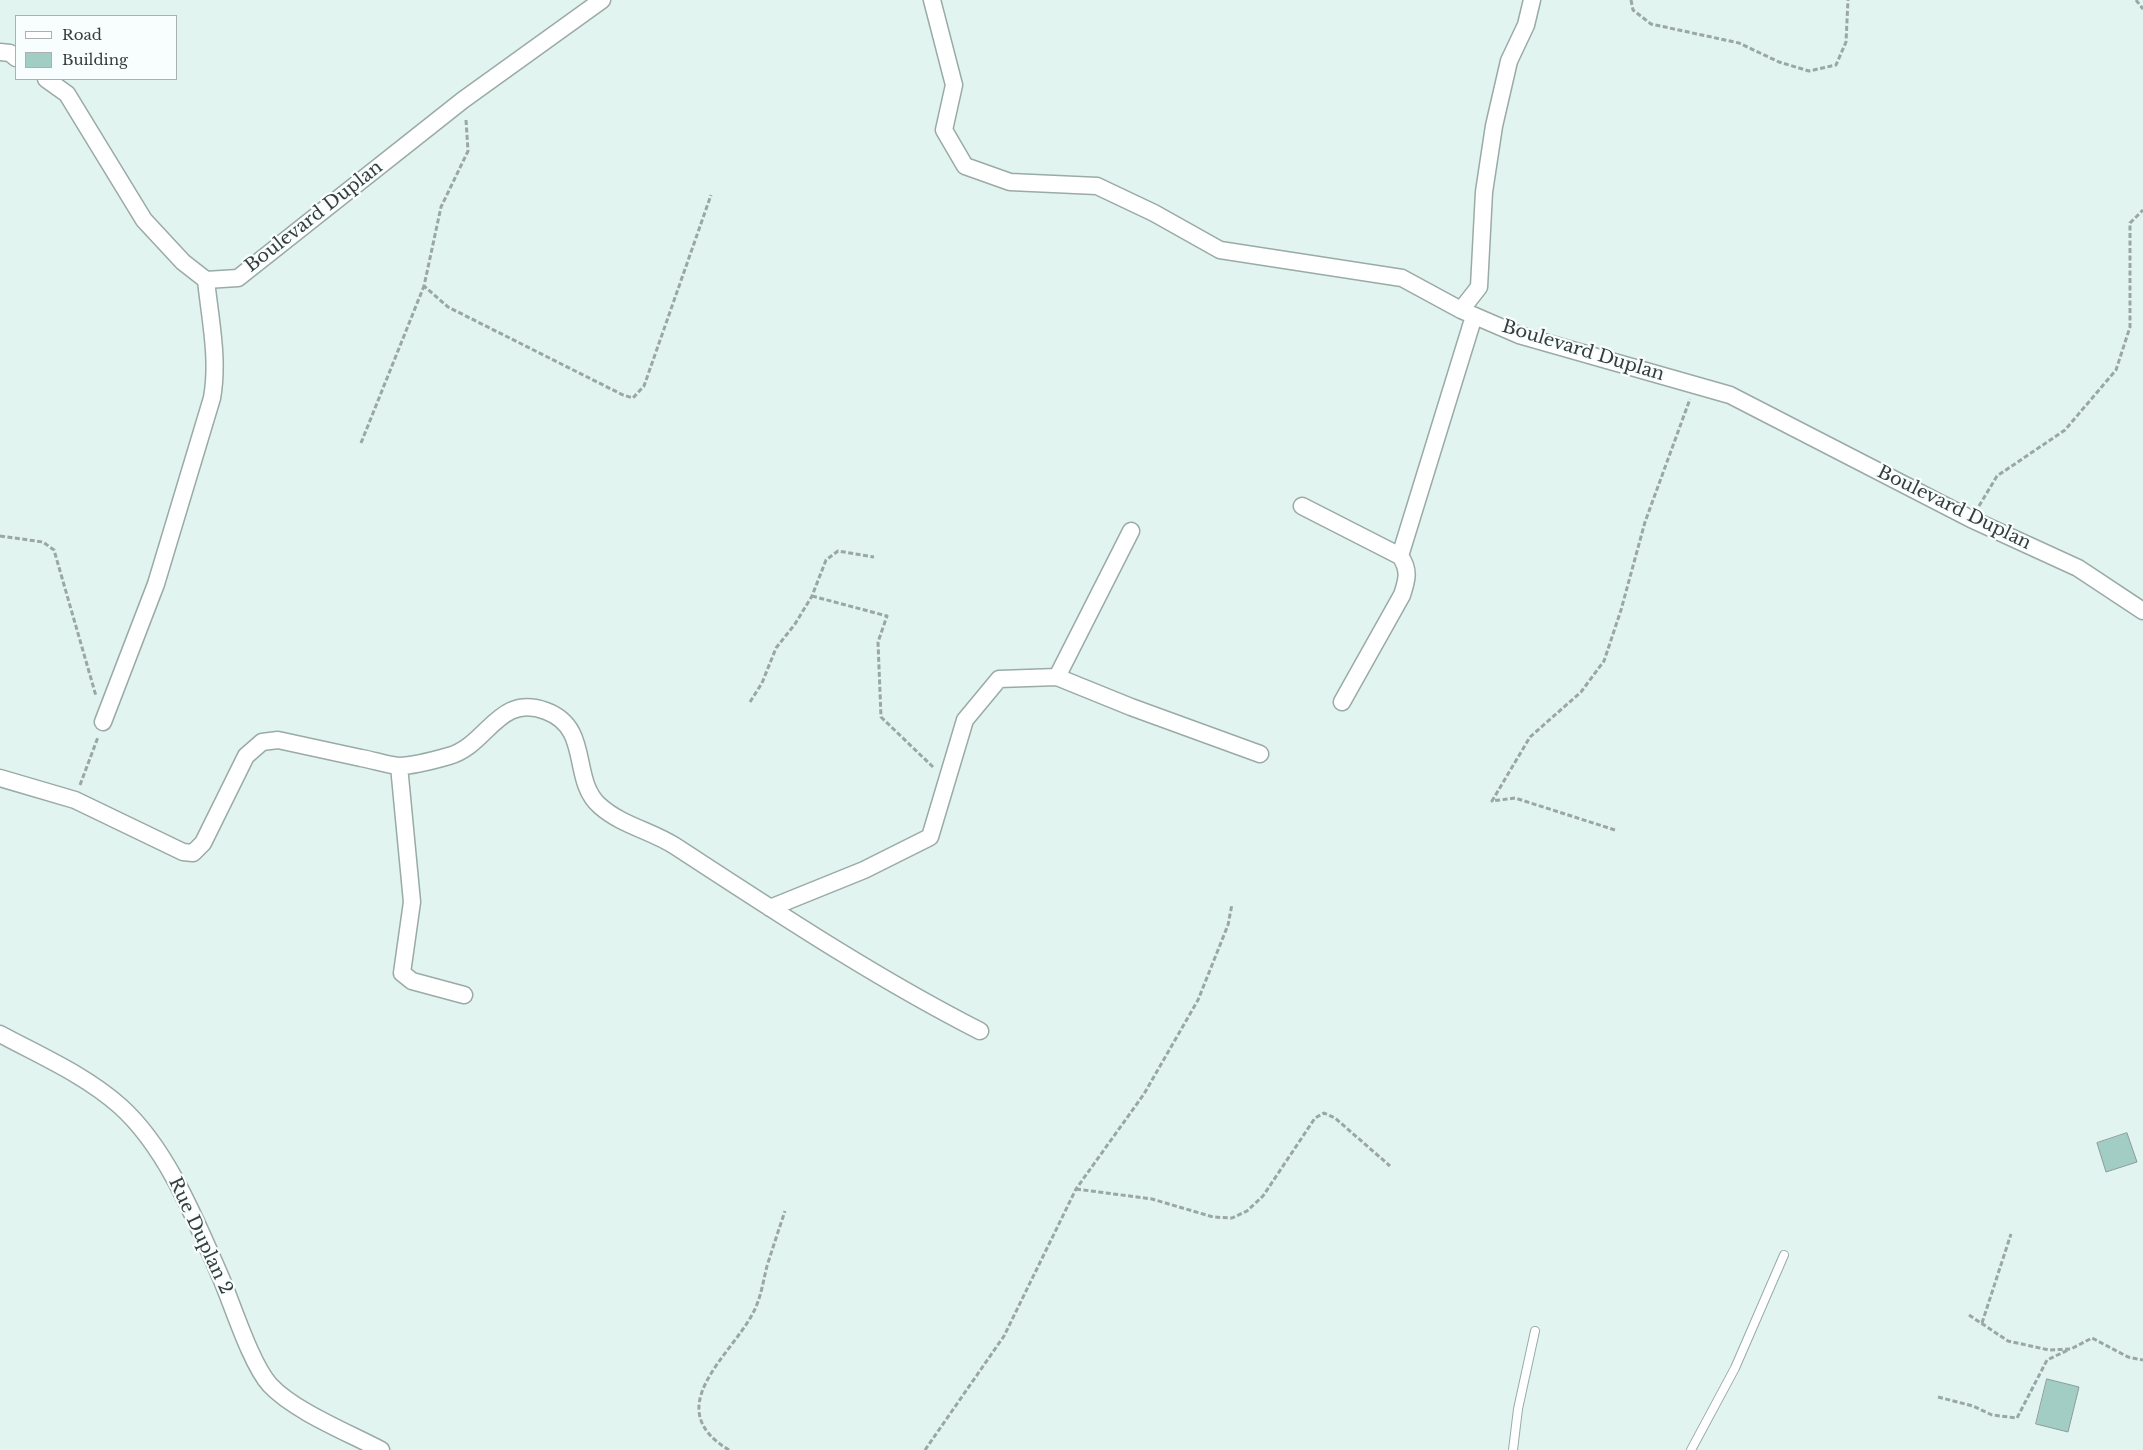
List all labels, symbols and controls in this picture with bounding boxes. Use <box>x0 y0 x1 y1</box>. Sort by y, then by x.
legend <box>15 15 178 80</box>
text: Road <box>62 25 102 44</box>
text: Building <box>62 50 128 69</box>
street label: Boulevard Duplan <box>241 157 387 277</box>
street label: Boulevard Duplan <box>1499 316 1667 386</box>
street label: Boulevard Duplan <box>1874 461 2034 555</box>
street label: Rue Duplan 2 <box>164 1174 236 1298</box>

